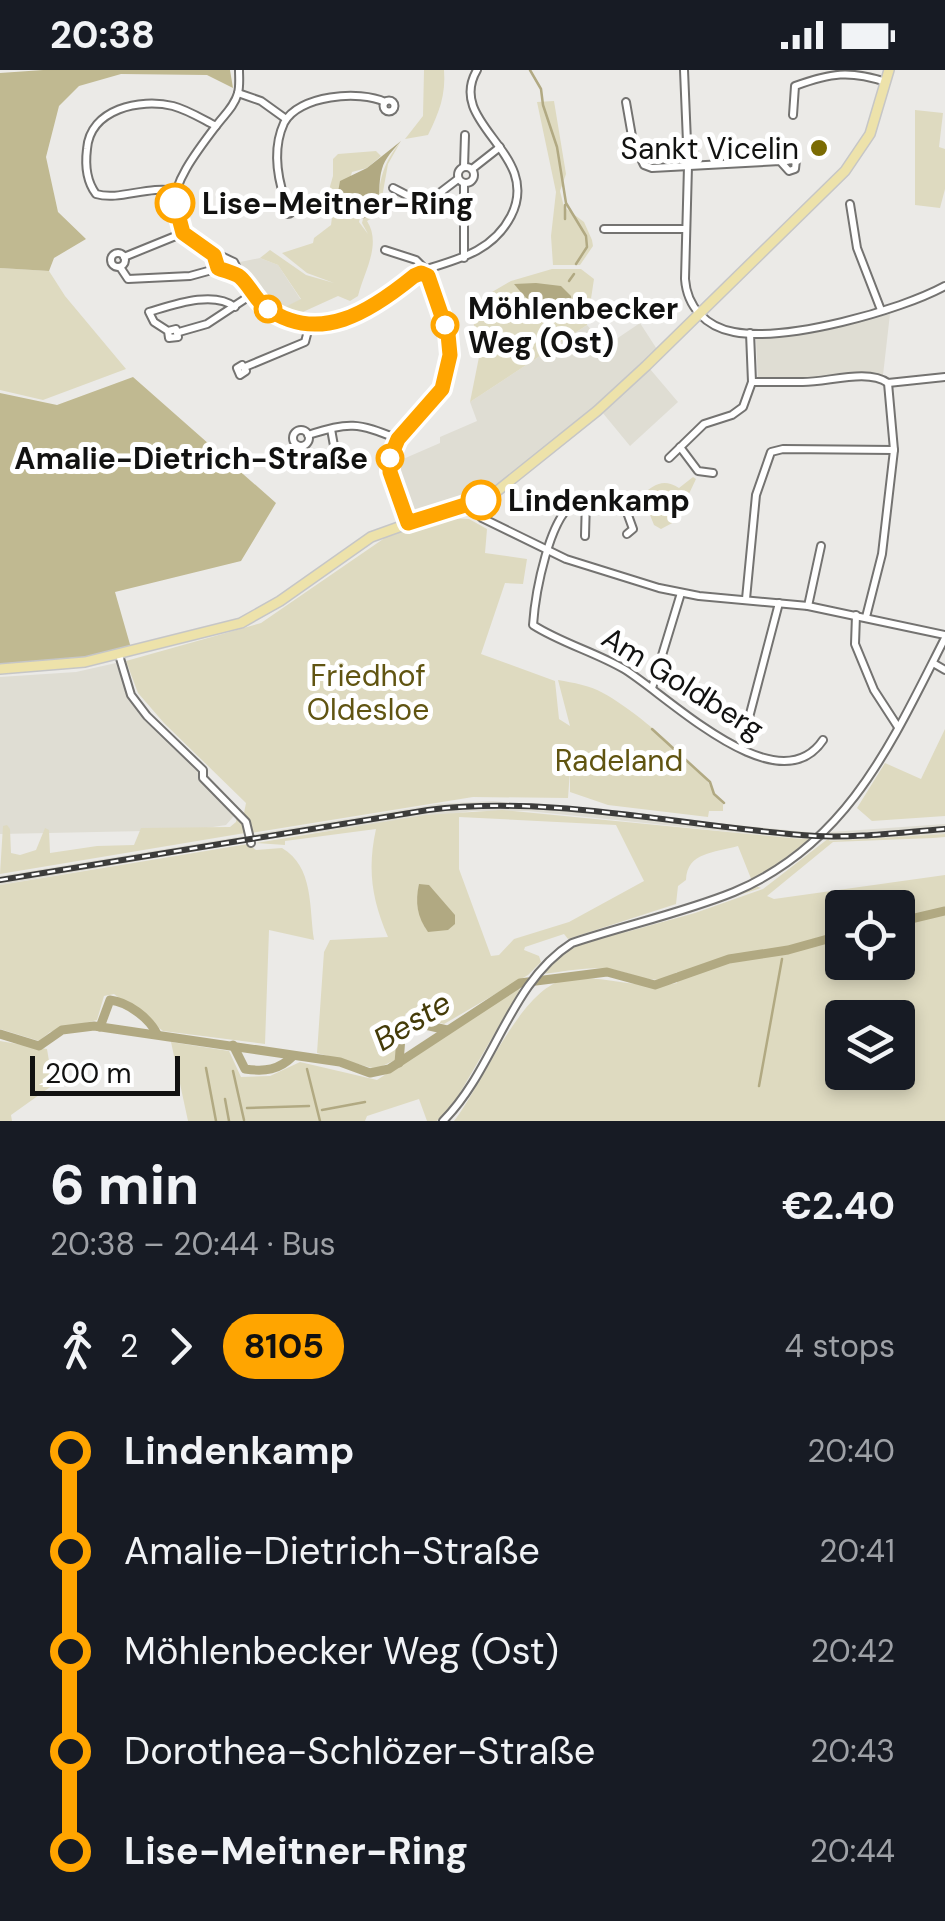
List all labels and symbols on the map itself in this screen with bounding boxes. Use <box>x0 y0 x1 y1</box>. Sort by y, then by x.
place label: Sankt Vicelin <box>621 129 799 168</box>
marker: Sankt Vicelin <box>808 137 830 159</box>
marker: Lise-Meitner-Ring <box>156 184 194 222</box>
place label: Lise-Meitner-Ring <box>202 184 474 223</box>
place label: Möhlenbecker Weg (Ost) <box>468 289 678 362</box>
unlabelled marker <box>255 296 281 322</box>
marker: Möhlenbecker Weg (Ost) <box>432 312 458 338</box>
place label: Amalie-Dietrich-Straße <box>14 439 368 478</box>
marker: Amalie-Dietrich-Straße <box>377 445 403 471</box>
marker: Lindenkamp <box>462 481 500 519</box>
place label: Lindenkamp <box>508 481 690 520</box>
street label: Am Goldberg <box>595 618 771 748</box>
park label: Friedhof Oldesloe <box>307 656 429 729</box>
park label: Radeland <box>555 741 683 780</box>
water label: Beste <box>365 982 459 1060</box>
scale bar <box>30 1051 180 1096</box>

